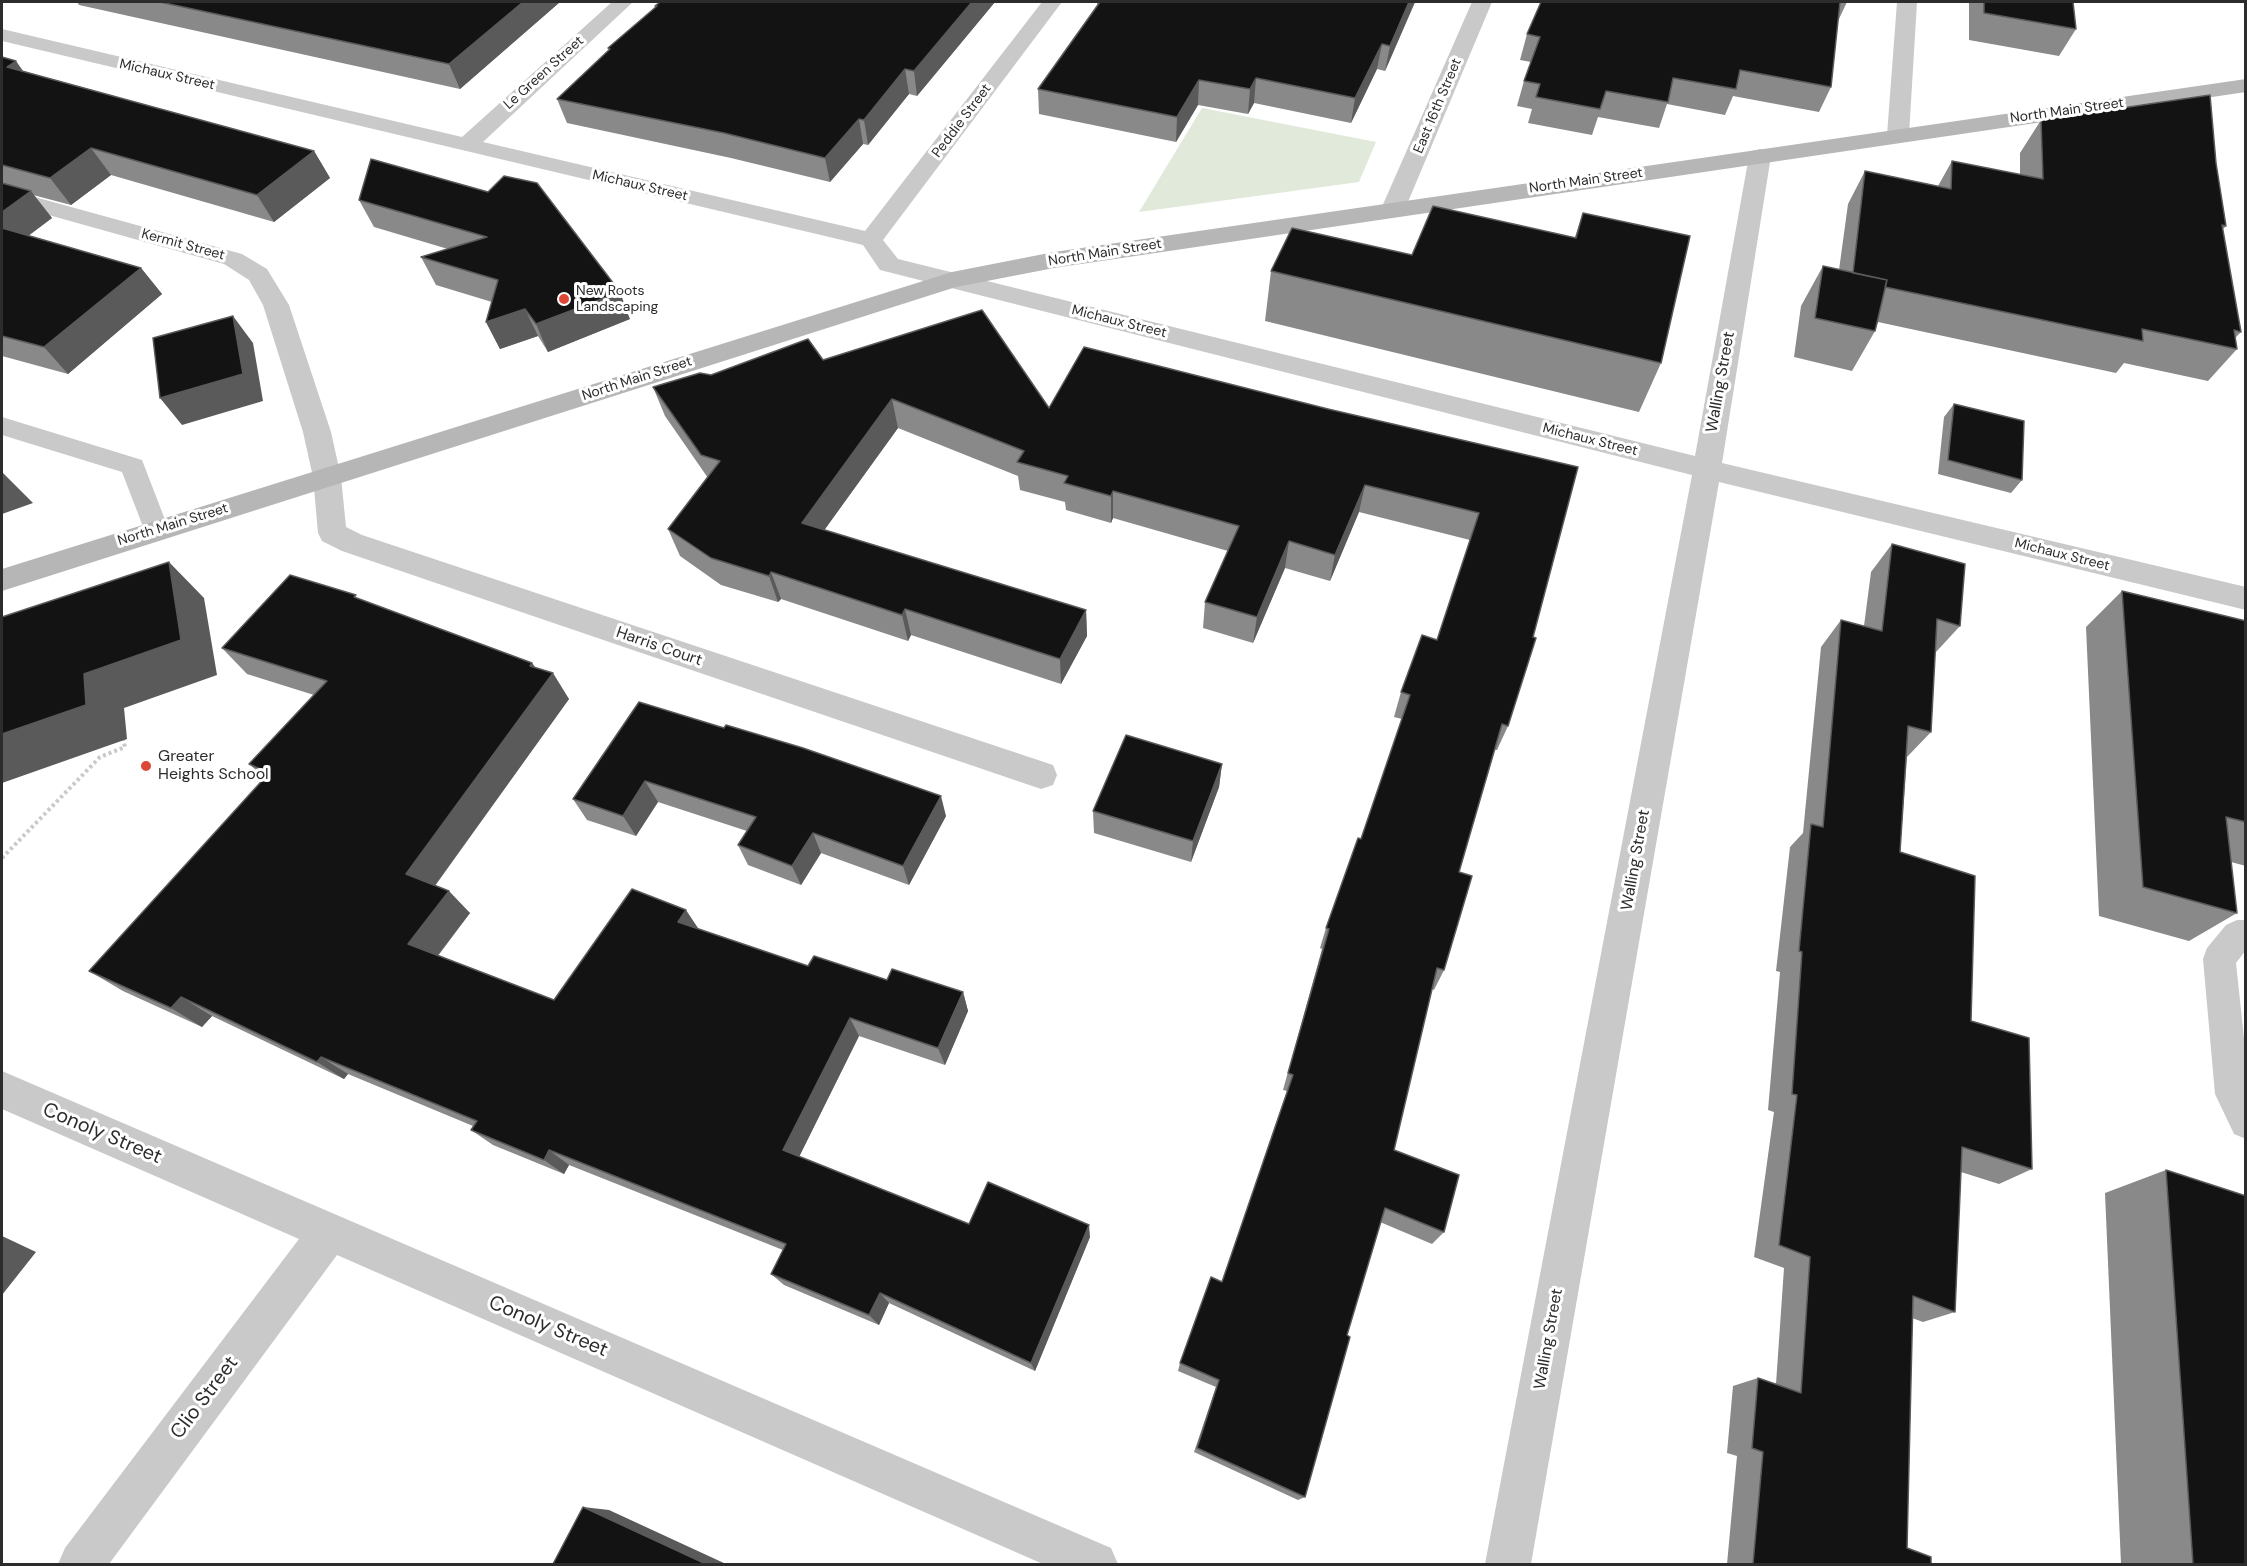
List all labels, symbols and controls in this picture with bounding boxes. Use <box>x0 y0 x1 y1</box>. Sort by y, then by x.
street label: Le Green Street <box>501 33 587 113</box>
street label: Michaux Street <box>118 56 216 94</box>
street label: East 16th Street <box>1410 56 1466 156</box>
street label: Peddie Street <box>929 81 995 161</box>
street label: North Main Street <box>2009 95 2125 127</box>
street label: North Main Street <box>1528 165 1644 197</box>
street label: Michaux Street <box>591 167 689 205</box>
street label: Kermit Street <box>139 226 227 264</box>
street label: North Main Street <box>1047 236 1163 270</box>
place label: New Roots Landscaping <box>576 283 658 316</box>
marker: New Roots Landscaping <box>557 292 571 306</box>
street label: Michaux Street <box>1070 302 1168 342</box>
street label: Walling Street <box>1703 330 1739 434</box>
street label: North Main Street <box>580 353 694 405</box>
street label: Michaux Street <box>1541 420 1639 460</box>
street label: North Main Street <box>116 500 230 550</box>
street label: Michaux Street <box>2013 535 2111 575</box>
street label: Harris Court <box>613 623 705 671</box>
place label: Greater Heights School <box>158 747 269 785</box>
marker: Greater Heights School <box>139 759 153 773</box>
street label: Walling Street <box>1618 808 1654 912</box>
street label: Conoly Street <box>39 1098 165 1170</box>
street label: Walling Street <box>1531 1287 1567 1391</box>
street label: Conoly Street <box>485 1291 611 1363</box>
street label: Clio Street <box>166 1352 244 1444</box>

